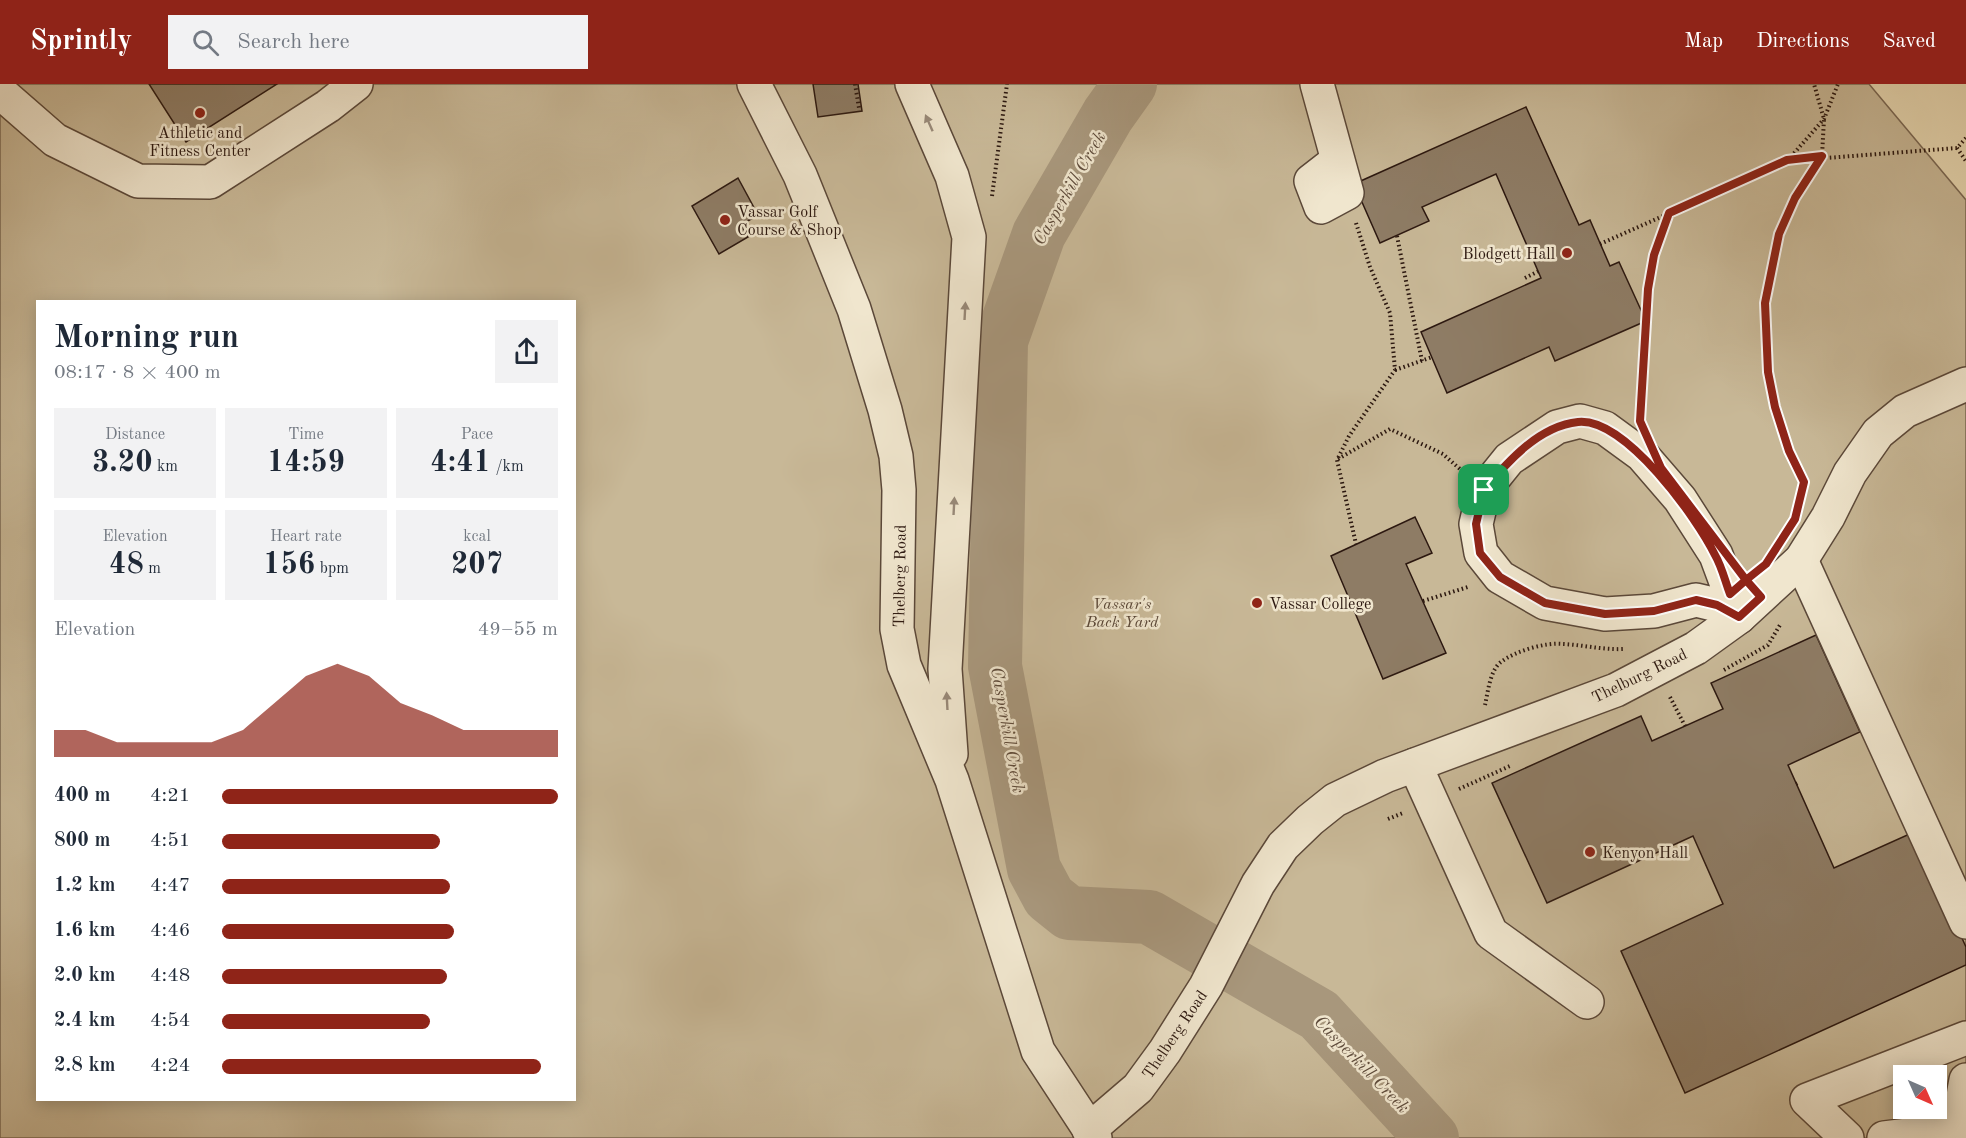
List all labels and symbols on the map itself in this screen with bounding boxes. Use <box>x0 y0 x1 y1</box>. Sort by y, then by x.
marker: Athletic and Fitness Center <box>193 106 207 120</box>
one-way arrow <box>925 115 934 132</box>
place label: Athletic and Fitness Center <box>149 126 251 160</box>
water label: Casperkill Creek <box>1030 129 1110 248</box>
place label: Vassar Golf Course & Shop <box>737 205 841 239</box>
marker: Vassar Golf Course & Shop <box>718 213 732 227</box>
marker: Blodgett Hall <box>1560 246 1574 260</box>
place label: Blodgett Hall <box>1463 247 1555 263</box>
one-way arrow <box>961 302 970 321</box>
pin <box>1458 464 1509 515</box>
one-way arrow <box>950 496 959 515</box>
street label: Thelberg Road <box>892 525 910 628</box>
marker: Vassar College <box>1250 596 1264 610</box>
park label: Vassar's Back Yard <box>1084 597 1159 631</box>
place label: Vassar College <box>1269 597 1371 613</box>
street label: Thelburg Road <box>1590 647 1690 707</box>
water label: Casperkill Creek <box>987 666 1027 795</box>
one-way arrow <box>943 691 952 710</box>
marker: Kenyon Hall <box>1583 845 1597 859</box>
place label: Kenyon Hall <box>1602 846 1688 862</box>
street label: Thelberg Road <box>1140 988 1211 1082</box>
water label: Casperkill Creek <box>1310 1012 1412 1117</box>
north arrow <box>1893 1065 1947 1119</box>

